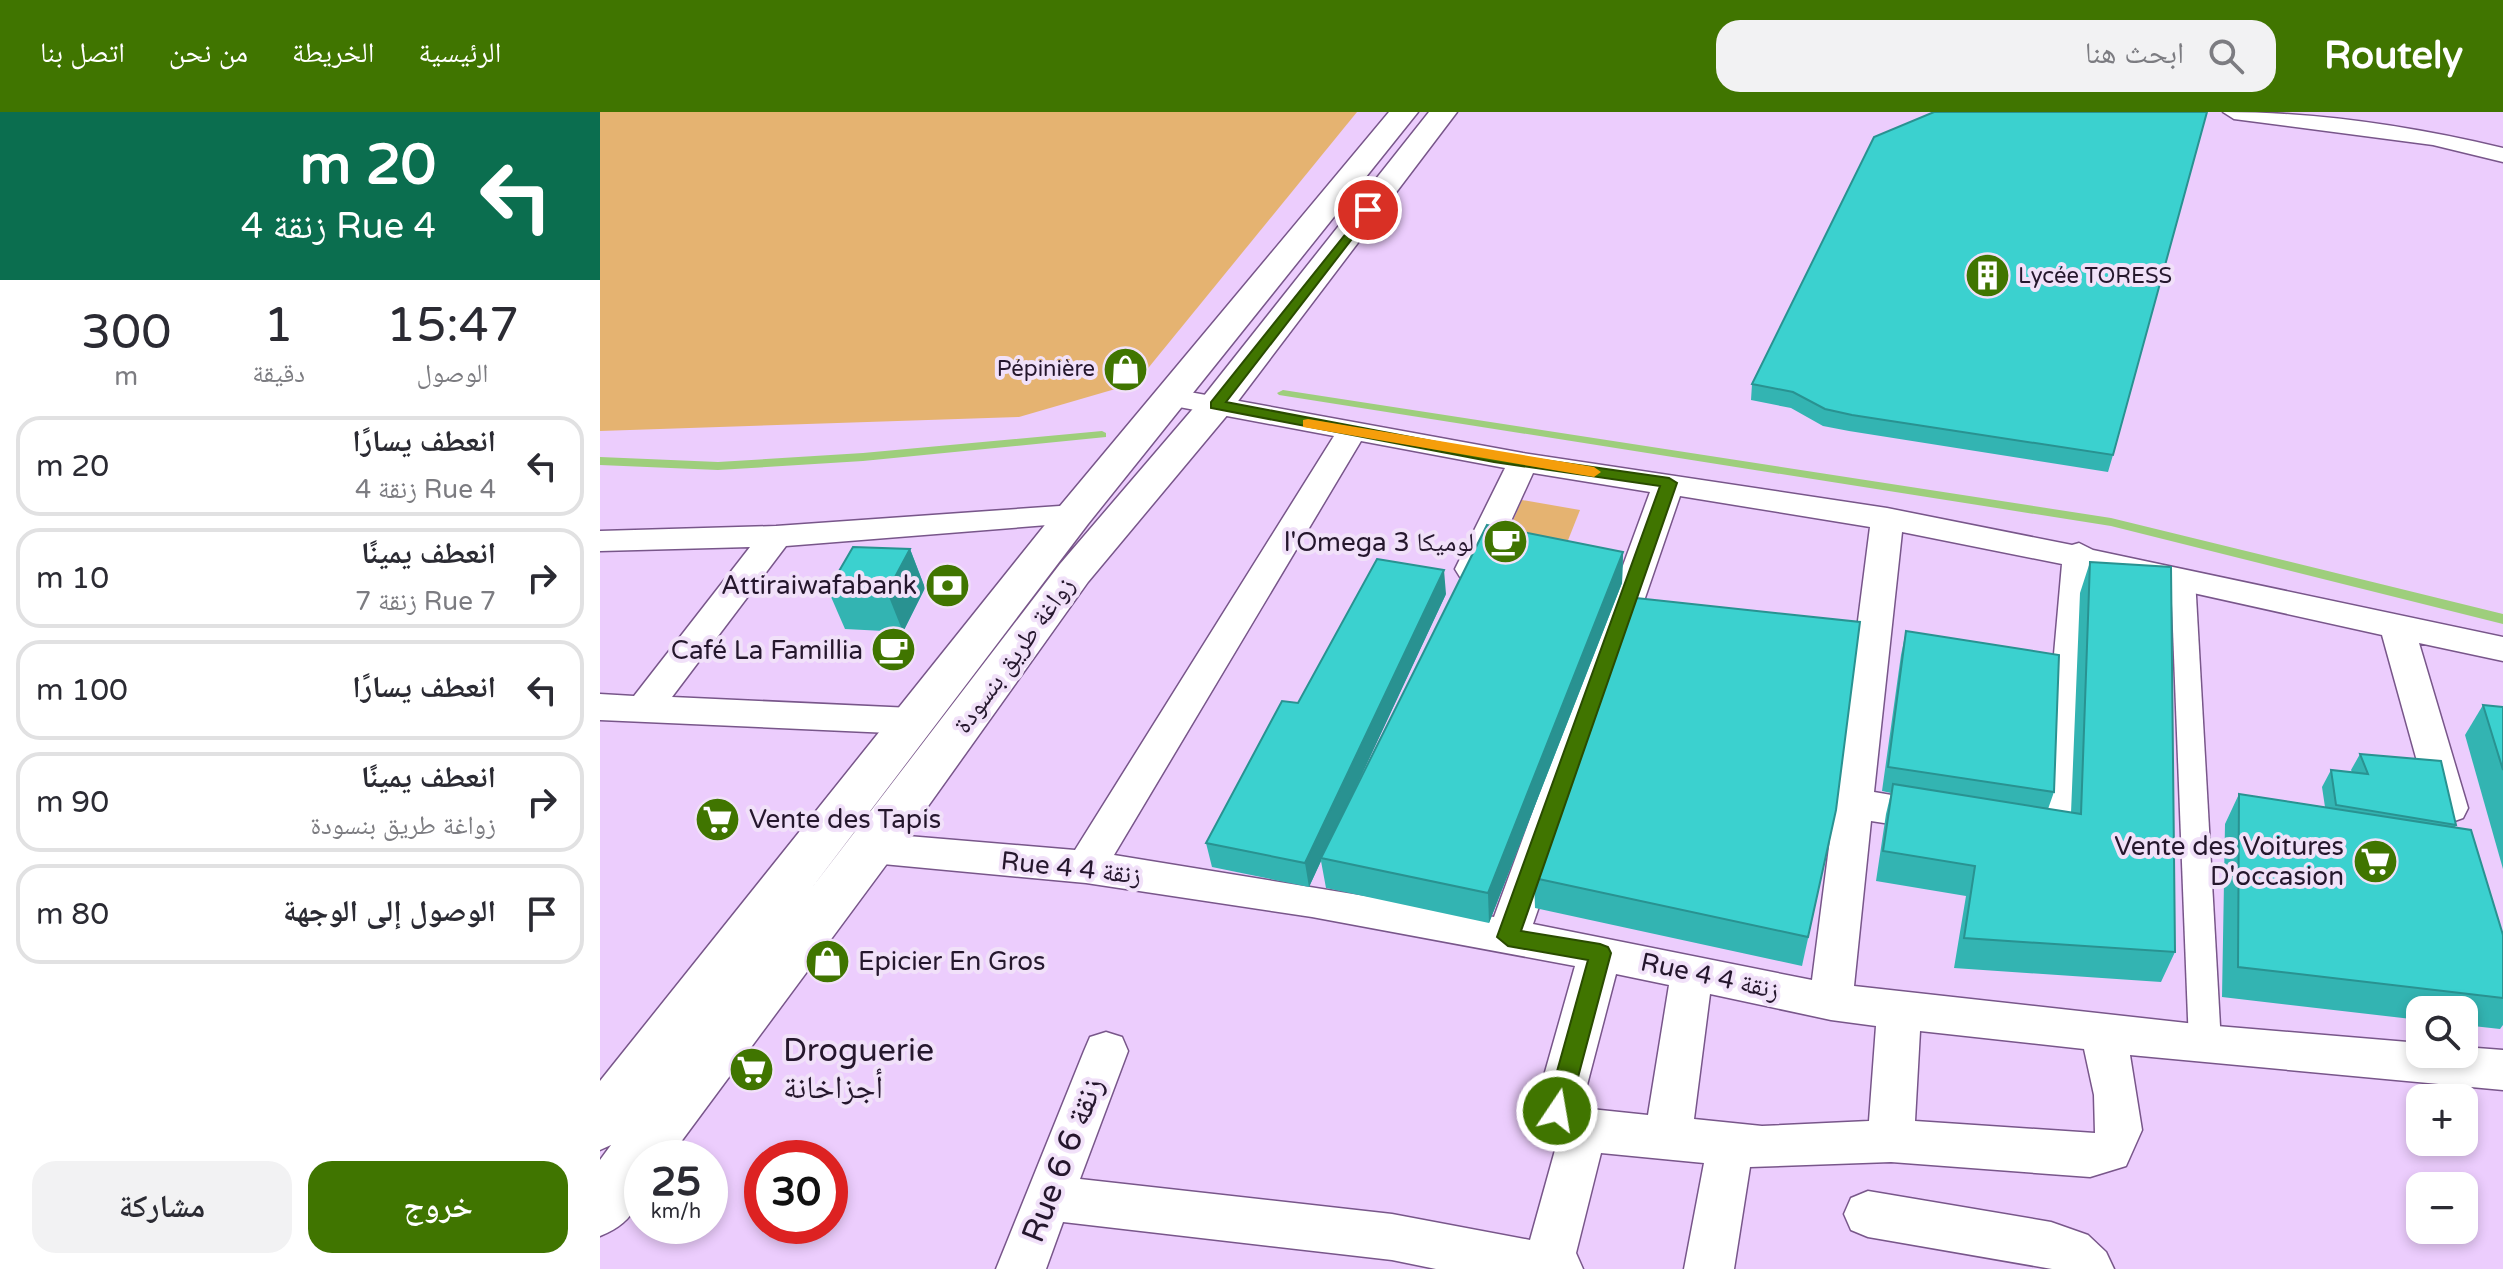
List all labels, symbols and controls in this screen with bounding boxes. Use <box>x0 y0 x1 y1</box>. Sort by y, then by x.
search box <box>1716 20 2276 92</box>
text: Routely <box>2324 33 2463 79</box>
icon: search <box>2204 34 2248 78</box>
text: ابحث هنا <box>2085 35 2184 72</box>
text: اتصل بنا <box>40 36 125 70</box>
text: من نحن <box>169 36 248 70</box>
text: الخريطة <box>292 36 374 70</box>
text: الرئيسية <box>418 36 501 70</box>
text: 20 m <box>300 132 436 199</box>
icon: left <box>464 144 568 248</box>
pin <box>1334 176 1402 244</box>
icon: arrive <box>1346 188 1390 232</box>
text: Rue 4 زنقة 4 <box>241 205 436 248</box>
building icon: Lycée TORESS <box>1963 252 2011 300</box>
place label: Lycée TORESS <box>2018 263 2172 289</box>
text: 1 <box>264 297 294 355</box>
text: 15:47 <box>386 297 519 355</box>
text: 300 <box>81 304 171 362</box>
shop icon: Pépinière <box>1102 345 1150 393</box>
place label: Pépinière <box>997 356 1095 382</box>
text: دقيقة <box>252 358 305 389</box>
text: الوصول <box>417 358 489 389</box>
text: m <box>114 361 138 392</box>
text: انعطف يسارًا <box>352 423 496 460</box>
icon: left <box>520 444 564 488</box>
text: 20 m <box>36 448 109 485</box>
text: Rue 4 زنقة 4 <box>355 474 496 505</box>
cafe icon: l'Omega 3 لوميكا <box>1481 518 1529 566</box>
place label: l'Omega 3 لوميكا <box>1284 527 1474 558</box>
text: انعطف يمينًا <box>361 535 496 572</box>
icon: right <box>520 556 564 600</box>
text: 10 m <box>36 560 109 597</box>
bank icon: Attiraiwafabank <box>924 561 972 609</box>
place label: Attiraiwafabank <box>721 570 917 601</box>
street label: زواغة طريق بنسودة <box>947 571 1081 739</box>
text: Rue 7 زنقة 7 <box>355 586 496 617</box>
cafe icon: Café La Famillia <box>870 626 918 674</box>
place label: Café La Famillia <box>671 635 863 666</box>
icon: left <box>520 668 564 712</box>
text: انعطف يسارًا <box>352 669 496 706</box>
text: 100 m <box>36 672 128 709</box>
text: انعطف يمينًا <box>361 759 496 796</box>
icon: right <box>520 780 564 824</box>
text: 90 m <box>36 784 109 821</box>
supermarket icon: Vente des Tapis <box>694 795 742 843</box>
place label: Vente des Tapis <box>749 804 941 835</box>
text: زواغة طريق بنسودة <box>310 810 496 841</box>
place label: Vente des Voitures D'occasion <box>2114 831 2344 892</box>
supermarket icon: Vente des Voitures D'occasion <box>2351 837 2399 885</box>
street label: Rue 4 زنقة 4 <box>999 845 1143 891</box>
icon: arrive <box>520 892 564 936</box>
text: الوصول إلى الوجهة <box>283 893 496 930</box>
text: 80 m <box>36 896 109 933</box>
shop icon: Epicier En Gros <box>803 937 851 985</box>
place label: Epicier En Gros <box>858 946 1046 977</box>
street label: Rue 4 زنقة 4 <box>1638 946 1782 1006</box>
map controls <box>2406 996 2478 1244</box>
button: search <box>2406 996 2478 1068</box>
place label: Droguerie أجزاخانة <box>783 1032 934 1107</box>
supermarket icon: Droguerie أجزاخانة <box>728 1045 776 1093</box>
position arrow <box>1515 1069 1599 1153</box>
street label: Rue 6 زنقة 6 <box>1014 1072 1112 1248</box>
button: + <box>2406 1084 2478 1156</box>
speed limit sign: 30 <box>744 1140 848 1244</box>
text: 25 <box>651 1158 701 1206</box>
button: مشاركة <box>32 1161 292 1253</box>
button: خروج <box>308 1161 568 1253</box>
button: − <box>2406 1172 2478 1244</box>
text: km/h <box>651 1200 701 1224</box>

